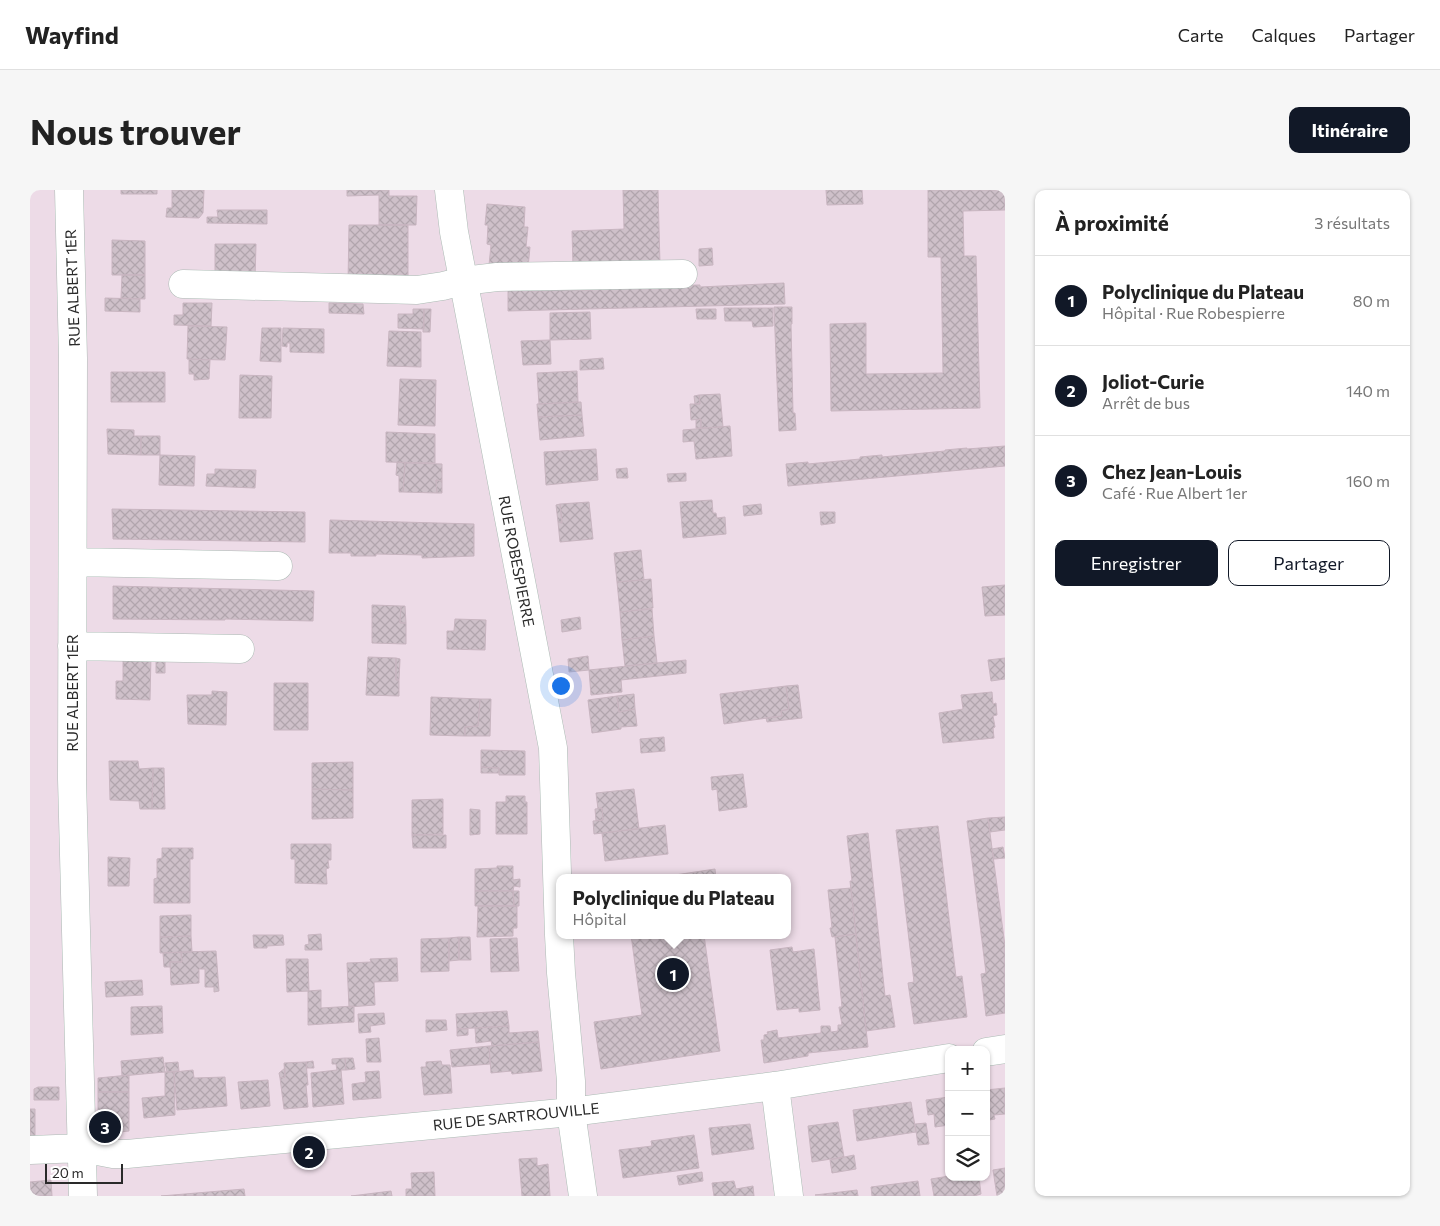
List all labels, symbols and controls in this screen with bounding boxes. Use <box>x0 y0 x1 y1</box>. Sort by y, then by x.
text: Wayfind <box>25 20 119 49</box>
text: Carte <box>1178 24 1223 46</box>
text: Calques <box>1251 24 1316 46</box>
text: Partager <box>1344 24 1415 46</box>
button: Itinéraire <box>1289 107 1410 153</box>
text: Nous trouver <box>30 109 241 152</box>
text: À proximité <box>1055 210 1169 235</box>
text: 3 résultats <box>1314 213 1390 232</box>
street label: RUE ALBERT 1ER <box>61 229 83 347</box>
text: Polyclinique du Plateau <box>1102 280 1304 303</box>
text: 1 <box>1067 291 1075 310</box>
text: 80 m <box>1353 291 1390 310</box>
text: Hôpital · Rue Robespierre <box>1102 303 1285 322</box>
text: Joliot-Curie <box>1102 370 1204 393</box>
text: 2 <box>1066 381 1076 400</box>
text: 140 m <box>1346 381 1390 400</box>
text: Arrêt de bus <box>1102 393 1190 412</box>
text: Chez Jean-Louis <box>1102 460 1242 483</box>
text: 3 <box>1066 471 1076 490</box>
text: 160 m <box>1346 471 1390 490</box>
text: Café · Rue Albert 1er <box>1102 483 1247 502</box>
street label: RUE ROBESPIERRE <box>495 494 539 628</box>
button: Enregistrer <box>1055 540 1218 586</box>
button: Partager <box>1228 540 1390 586</box>
street label: RUE ALBERT 1ER <box>63 634 81 752</box>
your location <box>548 673 574 699</box>
popup <box>556 874 791 939</box>
text: Polyclinique du Plateau <box>572 886 775 909</box>
text: Hôpital <box>572 909 627 928</box>
pin: 1 <box>657 955 689 993</box>
map controls <box>945 1046 990 1181</box>
button: + <box>945 1046 990 1091</box>
button: − <box>945 1091 990 1136</box>
street label: RUE DE SARTROUVILLE <box>432 1098 600 1134</box>
pin: 3 <box>89 1108 121 1146</box>
pin: 2 <box>293 1133 325 1171</box>
button: layers <box>945 1136 990 1181</box>
scale bar <box>45 1161 122 1184</box>
text: 20 m <box>52 1164 84 1181</box>

